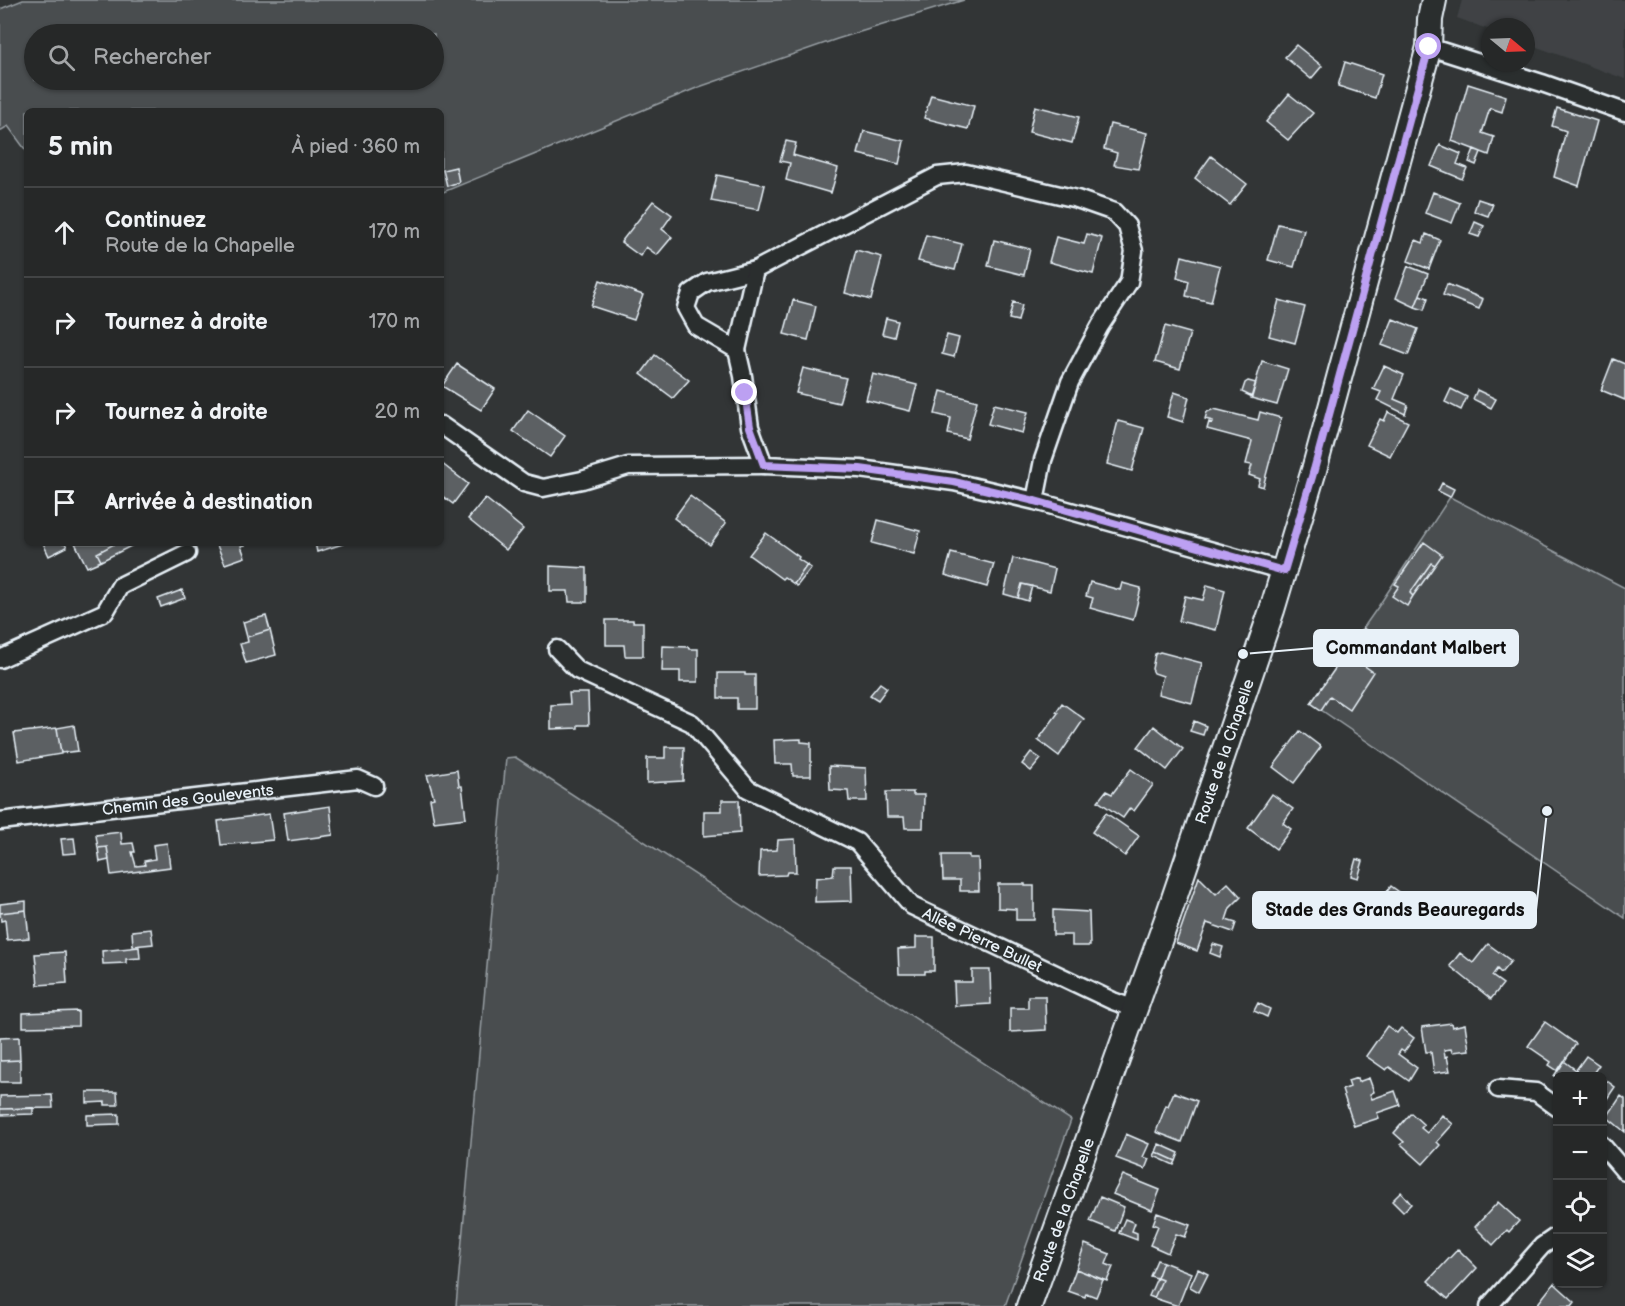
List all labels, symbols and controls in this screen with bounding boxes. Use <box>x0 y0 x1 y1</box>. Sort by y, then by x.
north arrow <box>1481 18 1535 72</box>
search box <box>24 24 444 90</box>
route start <box>1415 33 1441 59</box>
icon: search <box>45 41 78 74</box>
text: Rechercher <box>93 44 211 71</box>
text: 5 min <box>48 132 113 163</box>
text: À pied · 360 m <box>291 135 420 159</box>
text: Continuez <box>105 207 206 234</box>
icon: ahead <box>48 216 81 249</box>
text: 170 m <box>369 220 420 244</box>
text: Route de la Chapelle <box>105 234 295 258</box>
icon: right <box>48 306 81 339</box>
text: Tournez à droite <box>105 309 268 336</box>
text: 170 m <box>369 310 420 334</box>
route end <box>731 379 757 405</box>
icon: right <box>48 396 81 429</box>
text: Tournez à droite <box>105 399 268 426</box>
text: 20 m <box>375 400 420 424</box>
icon: arrive <box>48 486 81 519</box>
text: Arrivée à destination <box>105 489 313 516</box>
callout: Commandant Malbert <box>1314 630 1518 666</box>
text: Commandant Malbert <box>1326 638 1506 659</box>
street label: Route de la Chapelle <box>1192 676 1259 827</box>
street label: Chemin des Goulevents <box>101 781 275 820</box>
callout: Stade des Grands Beauregards <box>1253 892 1536 928</box>
text: Stade des Grands Beauregards <box>1265 900 1525 921</box>
street label: Allée Pierre Bullet <box>919 904 1045 977</box>
map controls <box>1553 1072 1607 1288</box>
button: + <box>1553 1072 1607 1126</box>
button: − <box>1553 1126 1607 1180</box>
street label: Route de la Chapelle <box>1030 1135 1099 1285</box>
button: locate <box>1553 1180 1607 1234</box>
button: layers <box>1553 1234 1607 1288</box>

